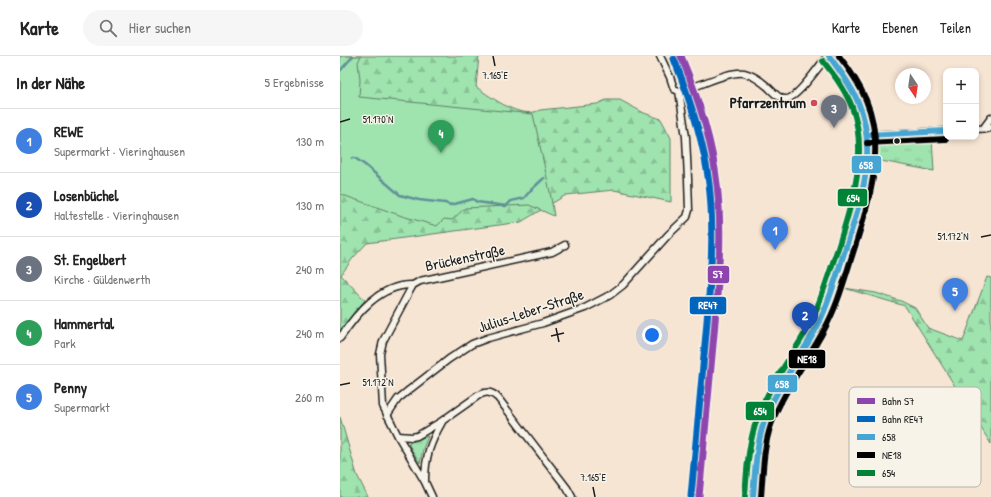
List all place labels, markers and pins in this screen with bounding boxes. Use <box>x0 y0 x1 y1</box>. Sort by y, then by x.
place label: Pfarrzentrum <box>730 92 806 113</box>
pin: 3 <box>821 95 847 128</box>
marker: Pfarrzentrum <box>809 98 819 108</box>
pin: 4 <box>428 120 454 153</box>
unlabelled marker <box>892 136 902 146</box>
pin: 1 <box>762 217 788 250</box>
pin: 5 <box>942 278 968 311</box>
pin: 2 <box>792 302 818 335</box>

